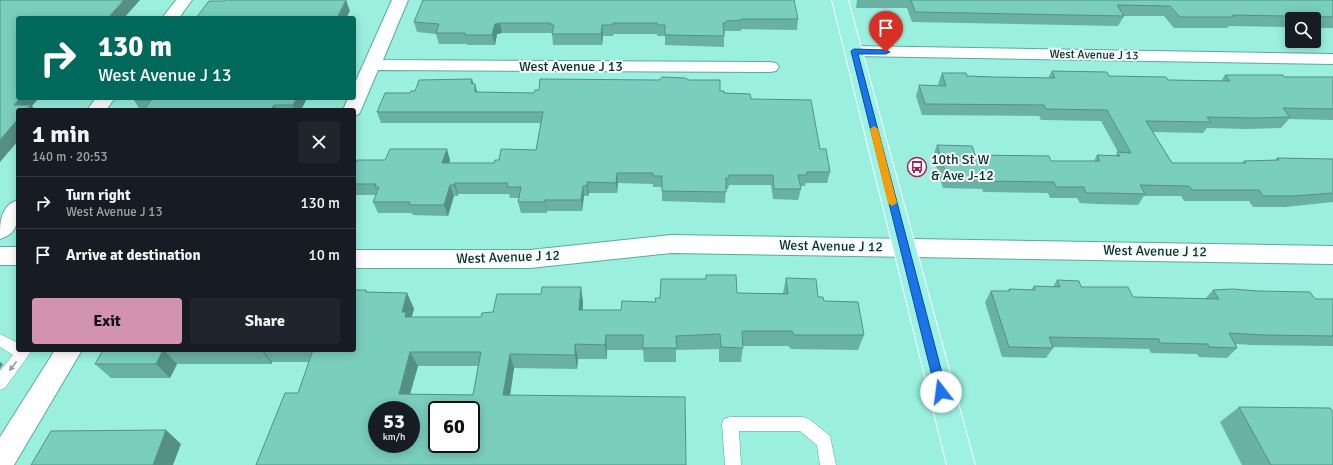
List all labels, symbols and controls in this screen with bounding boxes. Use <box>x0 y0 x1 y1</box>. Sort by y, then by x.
pin <box>869 11 903 52</box>
map controls <box>1285 12 1321 48</box>
button: search <box>1285 12 1321 48</box>
icon: arrive <box>875 17 897 39</box>
text: 130 m <box>98 30 172 64</box>
icon: right <box>32 32 84 84</box>
street label: West Avenue J 13 <box>1049 47 1139 63</box>
street label: West Avenue J 13 <box>519 58 623 75</box>
text: West Avenue J 13 <box>98 64 231 86</box>
text: 1 min <box>32 119 90 149</box>
button: close <box>298 121 340 163</box>
text: 140 m · 20:53 <box>32 149 108 165</box>
place label: 10th St W & Ave J-12 <box>931 151 994 184</box>
bus stop icon: 10th St W & Ave J-12 <box>906 156 928 178</box>
text: Turn right <box>66 186 131 204</box>
icon: right <box>32 192 54 214</box>
text: 130 m <box>300 194 340 212</box>
text: West Avenue J 13 <box>66 204 162 220</box>
street label: West Avenue J 12 <box>779 237 883 255</box>
street label: West Avenue J 12 <box>1103 242 1207 260</box>
icon: arrive <box>32 244 54 266</box>
text: Arrive at destination <box>66 246 201 264</box>
text: 10 m <box>309 246 340 264</box>
street label: West Avenue J 12 <box>456 247 560 267</box>
button: Exit <box>32 298 182 344</box>
button: Share <box>190 298 340 344</box>
one-way arrow <box>9 360 18 371</box>
position arrow <box>920 371 962 413</box>
speed limit sign: 60 <box>428 401 480 453</box>
text: 53 <box>383 409 405 434</box>
text: km/h <box>383 431 405 443</box>

